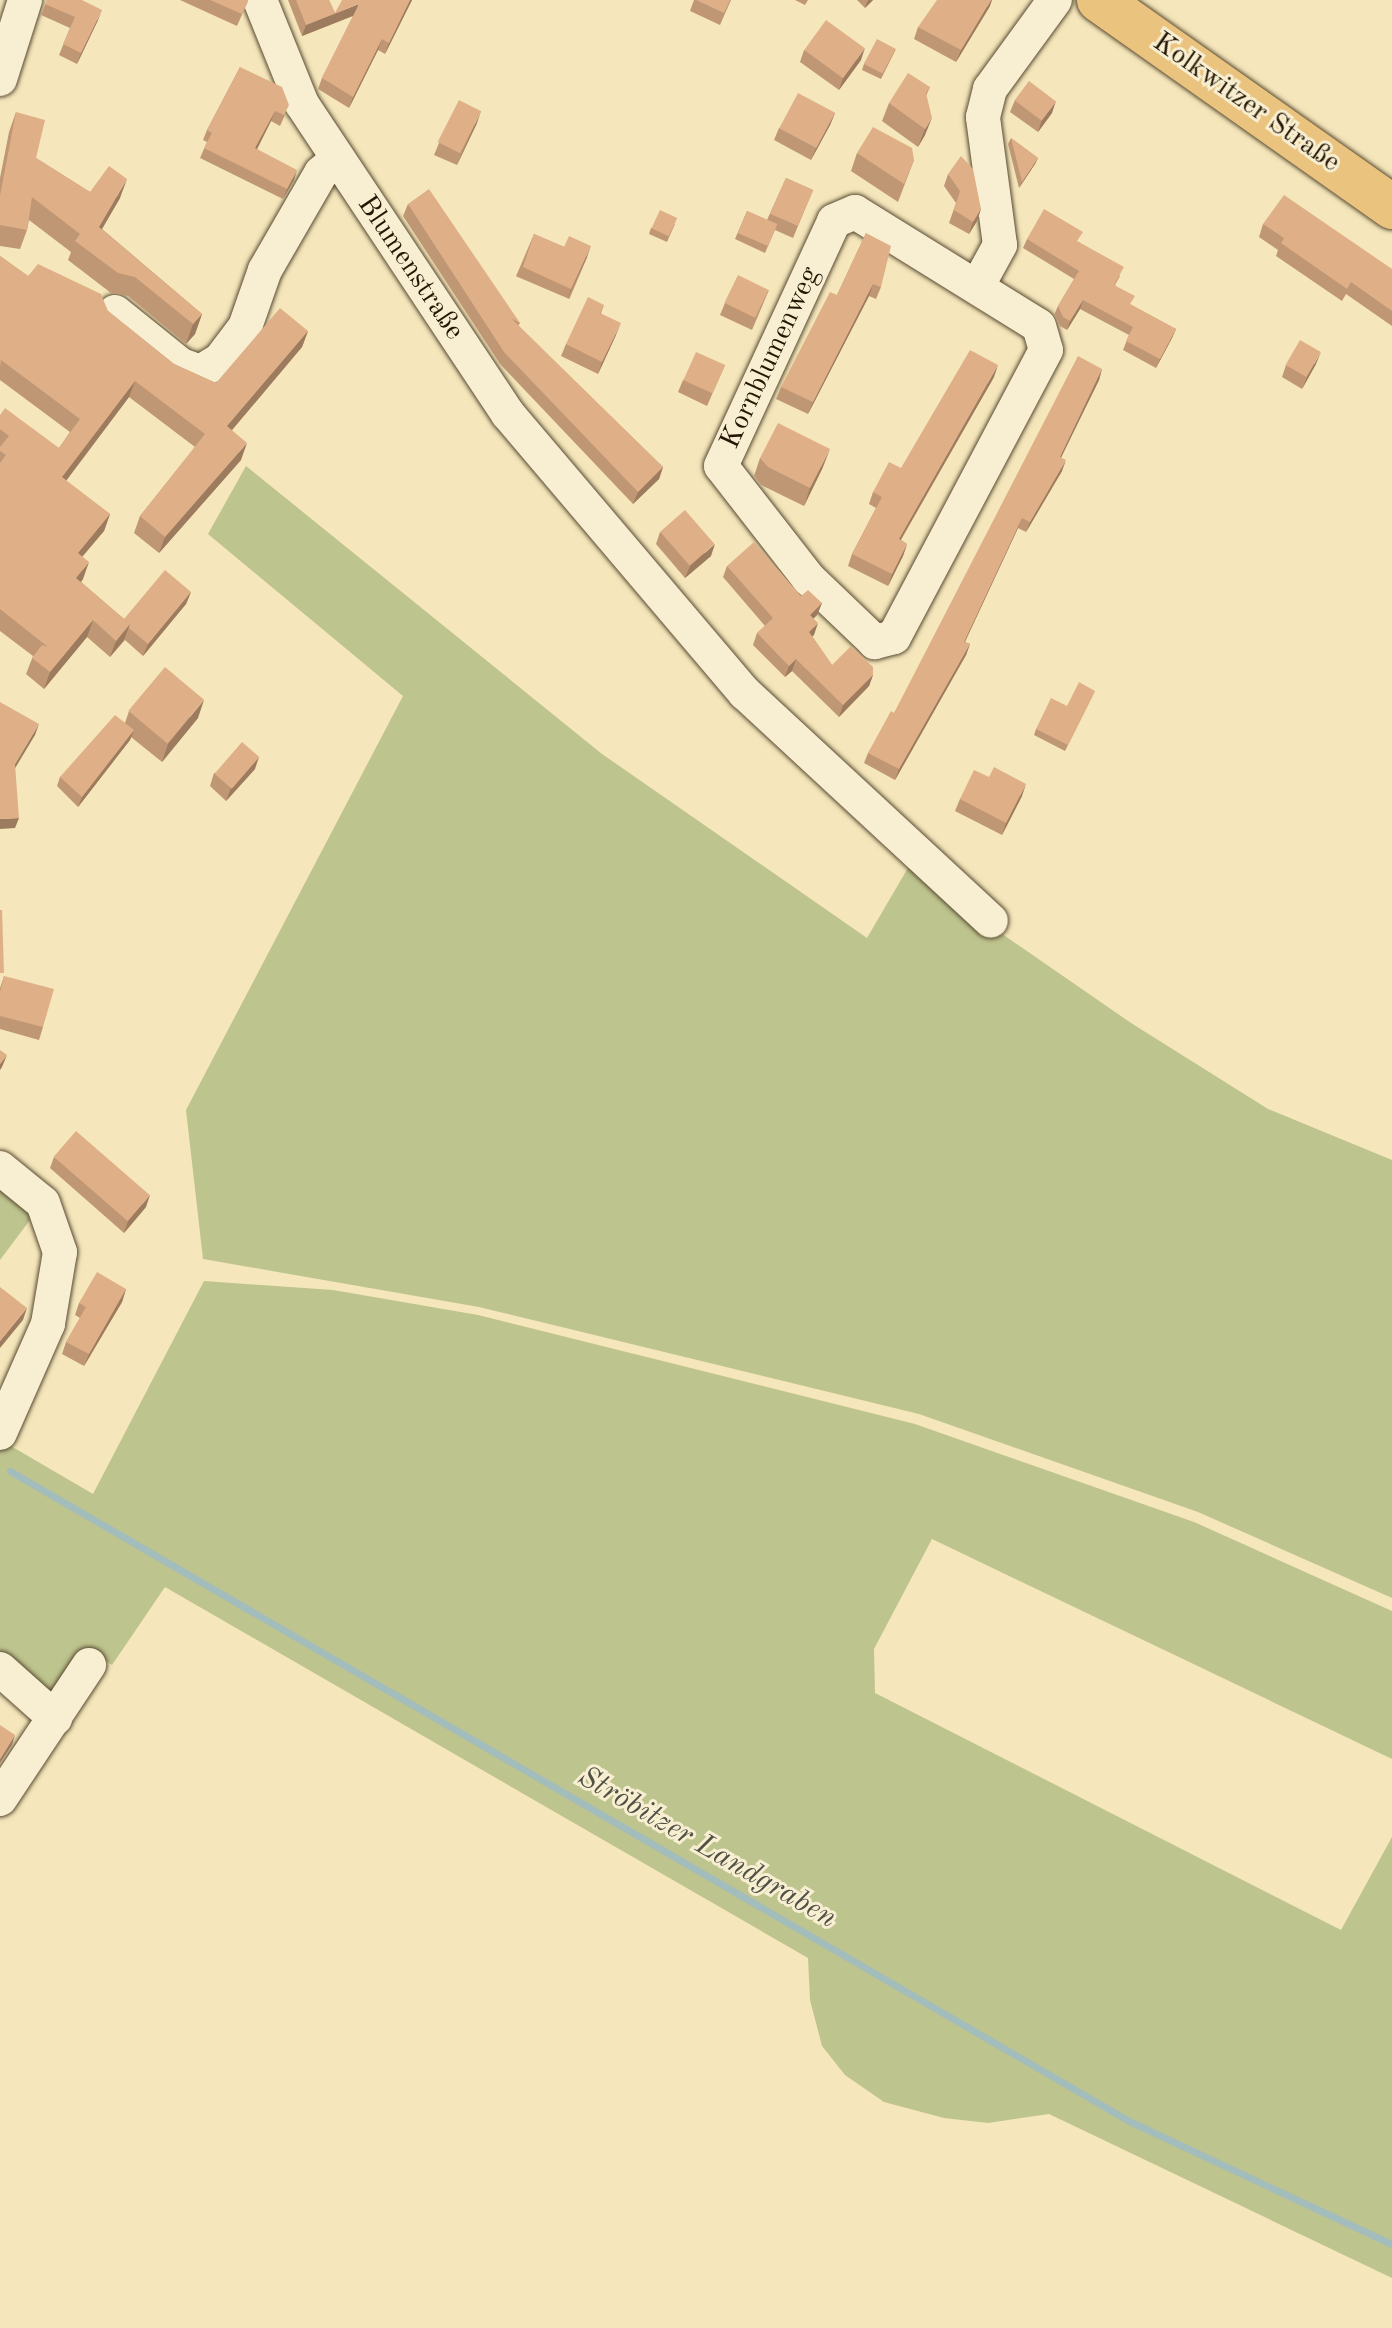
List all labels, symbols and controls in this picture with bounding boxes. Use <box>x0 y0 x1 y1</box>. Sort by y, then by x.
street label: Kolkwitzer Straße <box>1146 26 1346 180</box>
street label: Blumenstraße <box>349 189 471 347</box>
street label: Kornblumenweg <box>714 262 828 454</box>
water label: Ströbitzer Landgraben <box>571 1759 843 1937</box>

